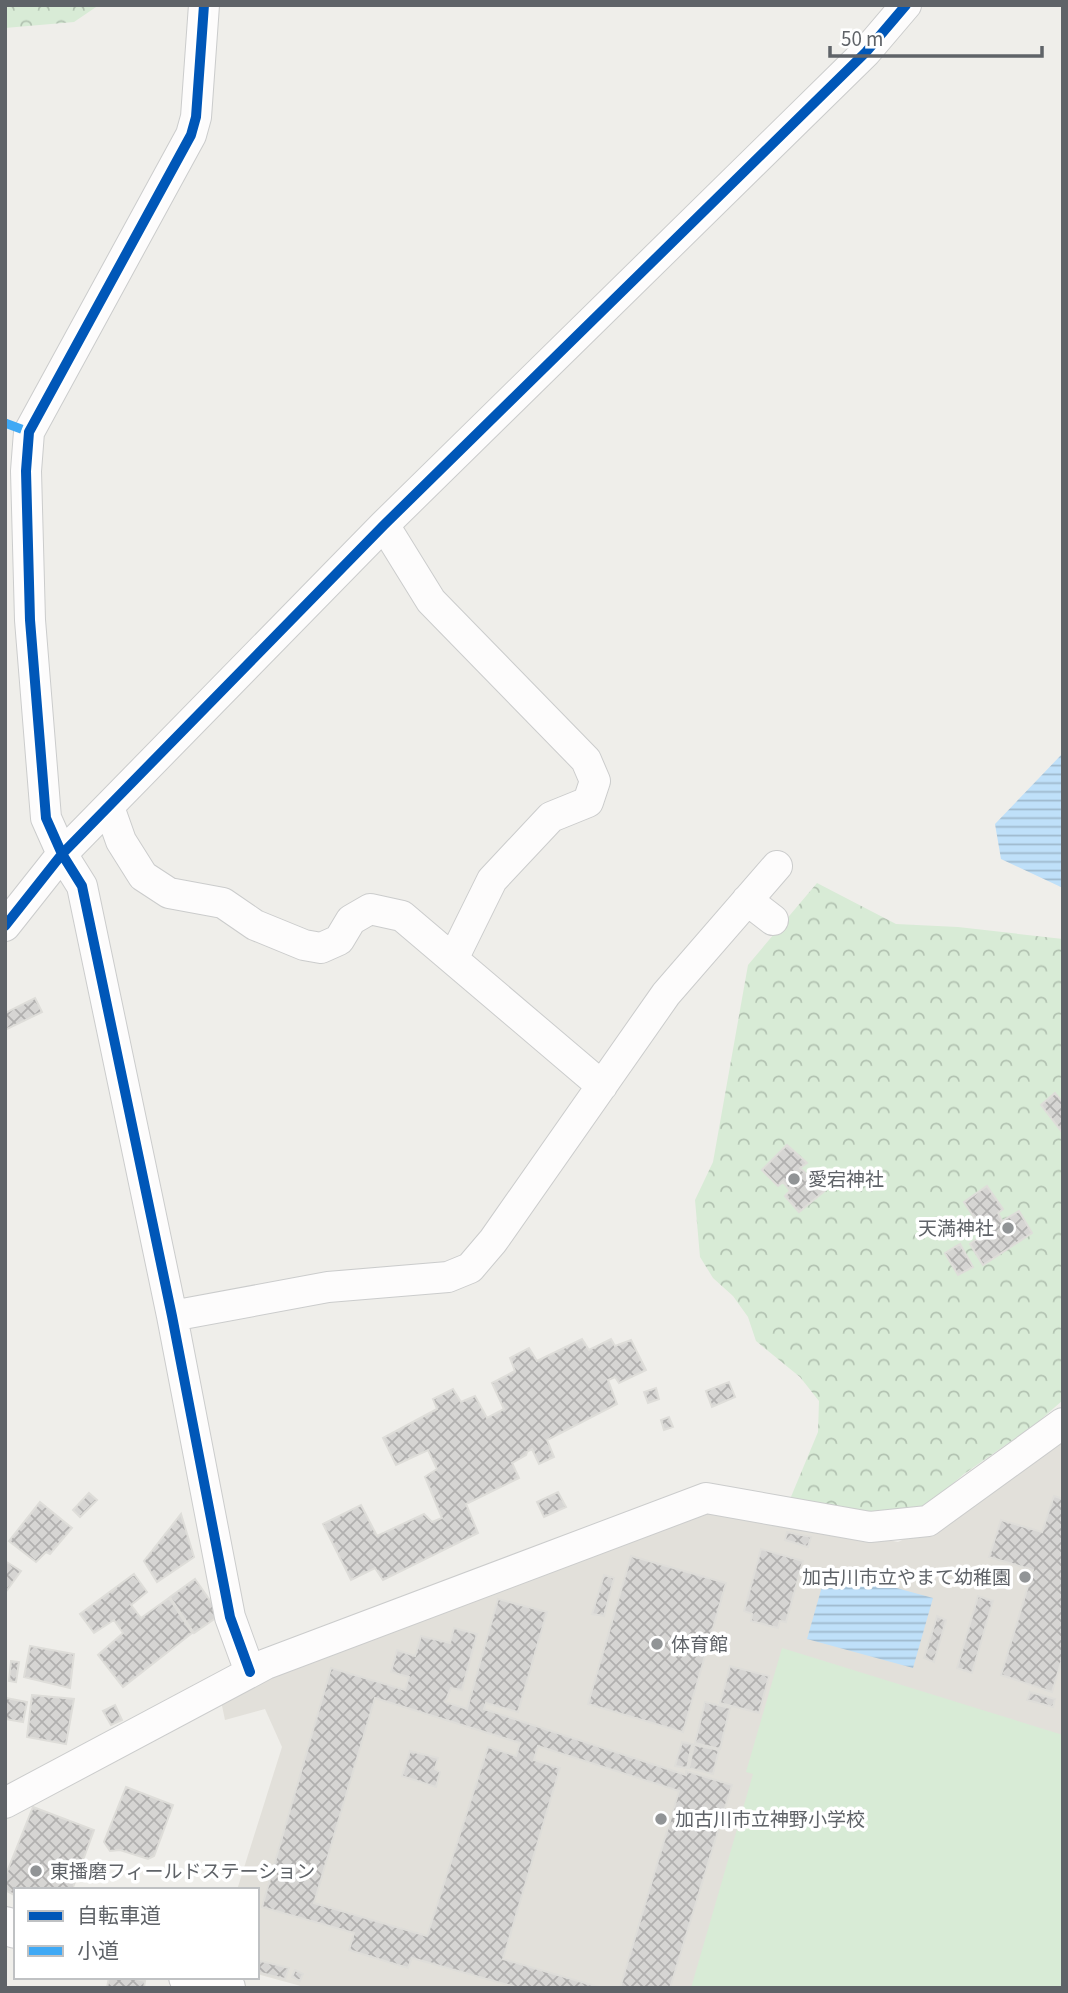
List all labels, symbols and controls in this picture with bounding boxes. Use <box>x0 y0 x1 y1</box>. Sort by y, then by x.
scale bar <box>830 14 1042 58</box>
text: 50 m <box>841 24 883 54</box>
place label: 愛宕神社 <box>808 1167 884 1194</box>
marker: 愛宕神社 <box>786 1171 802 1187</box>
place label: 天満神社 <box>918 1216 994 1243</box>
marker: 天満神社 <box>1000 1220 1016 1236</box>
place label: 加古川市立やまて幼稚園 <box>802 1565 1011 1592</box>
marker: 加古川市立やまて幼稚園 <box>1017 1569 1033 1585</box>
place label: 体育館 <box>671 1632 728 1659</box>
marker: 体育館 <box>649 1636 665 1652</box>
place label: 加古川市立神野小学校 <box>675 1807 865 1834</box>
marker: 加古川市立神野小学校 <box>653 1811 669 1827</box>
place label: 東播磨フィールドステーション <box>50 1859 315 1886</box>
marker: 東播磨フィールドステーション <box>28 1863 44 1879</box>
legend <box>14 1888 259 1979</box>
text: 自転車道 <box>77 1901 161 1931</box>
text: 小道 <box>77 1936 119 1966</box>

